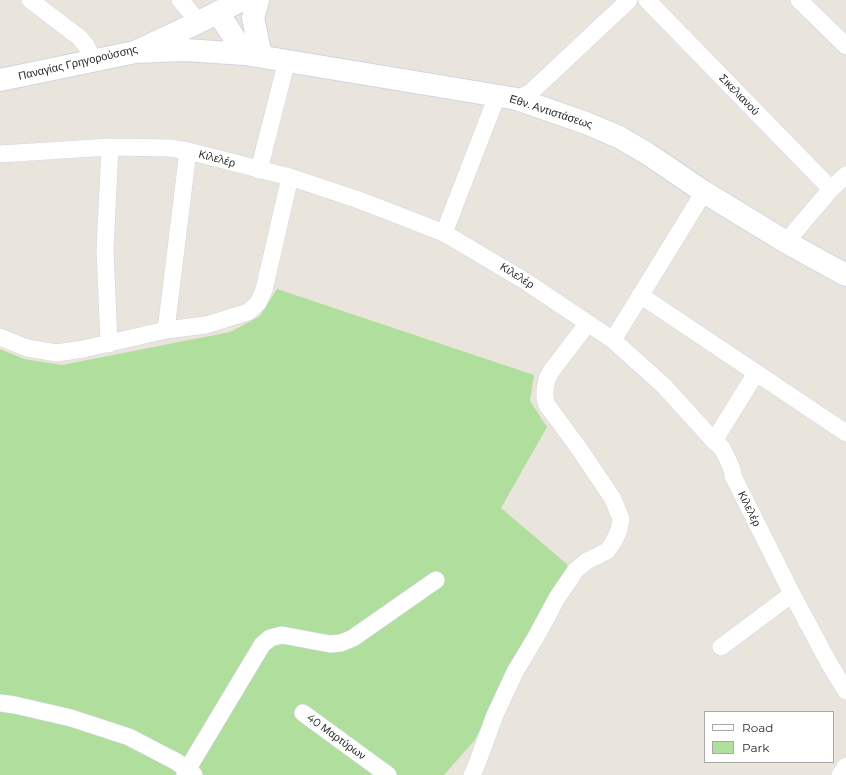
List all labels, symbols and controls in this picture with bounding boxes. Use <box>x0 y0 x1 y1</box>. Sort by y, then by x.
street label: Παναγίας Γρηγορούσσης <box>17 43 139 83</box>
street label: Σικελιανού <box>716 72 762 118</box>
street label: Εθν. Αντιστάσεως <box>508 92 594 132</box>
street label: Κιλελέρ <box>197 148 237 170</box>
street label: Κιλελέρ <box>497 260 537 292</box>
street label: Κιλελέρ <box>735 489 763 529</box>
street label: 40 Μαρτύρων <box>304 711 368 763</box>
legend <box>704 711 834 763</box>
text: Road <box>742 720 773 735</box>
text: Park <box>742 740 769 755</box>

